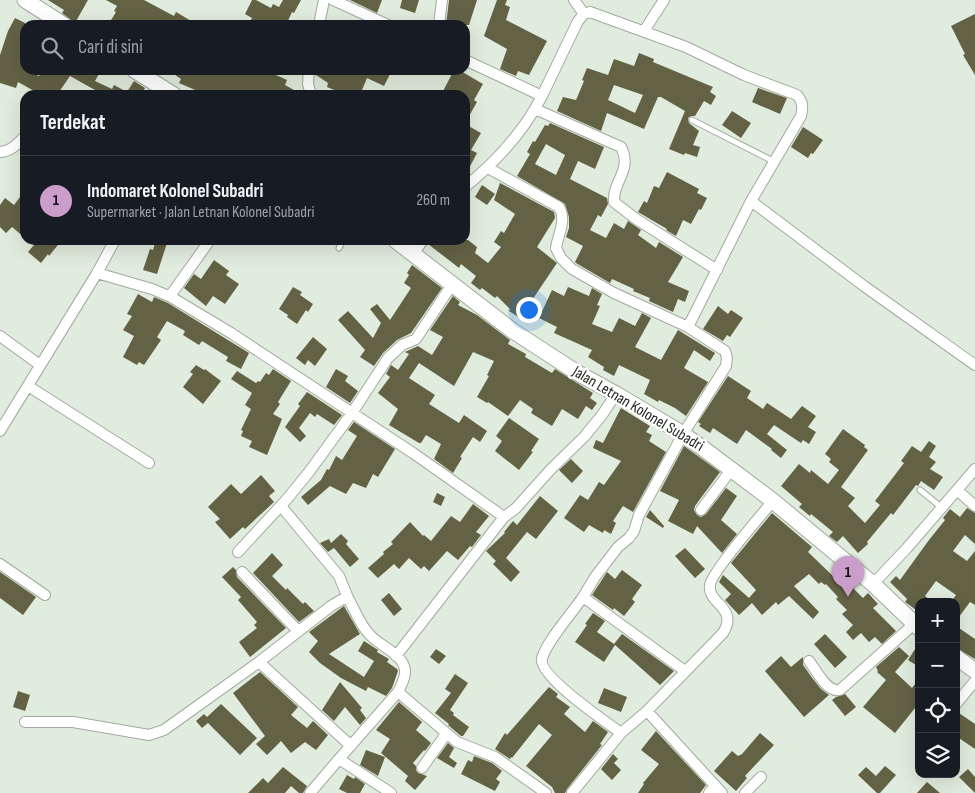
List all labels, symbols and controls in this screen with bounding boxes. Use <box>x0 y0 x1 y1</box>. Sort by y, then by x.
search box <box>20 20 470 75</box>
icon: search <box>38 34 66 62</box>
text: Cari di sini <box>78 36 143 59</box>
text: Terdekat <box>40 110 106 135</box>
text: Indomaret Kolonel Subadri <box>87 180 263 203</box>
text: 1 <box>53 191 59 210</box>
text: 260 m <box>416 191 450 210</box>
text: Supermarket · Jalan Letnan Kolonel Subadri <box>87 203 315 222</box>
your location <box>516 297 542 323</box>
street label: Jalan Letnan Kolonel Subadri <box>568 362 707 456</box>
pin: 1 <box>832 556 864 597</box>
map controls <box>915 598 960 778</box>
button: + <box>915 598 960 643</box>
button: − <box>915 643 960 688</box>
button: locate <box>915 688 960 733</box>
button: layers <box>915 733 960 778</box>

